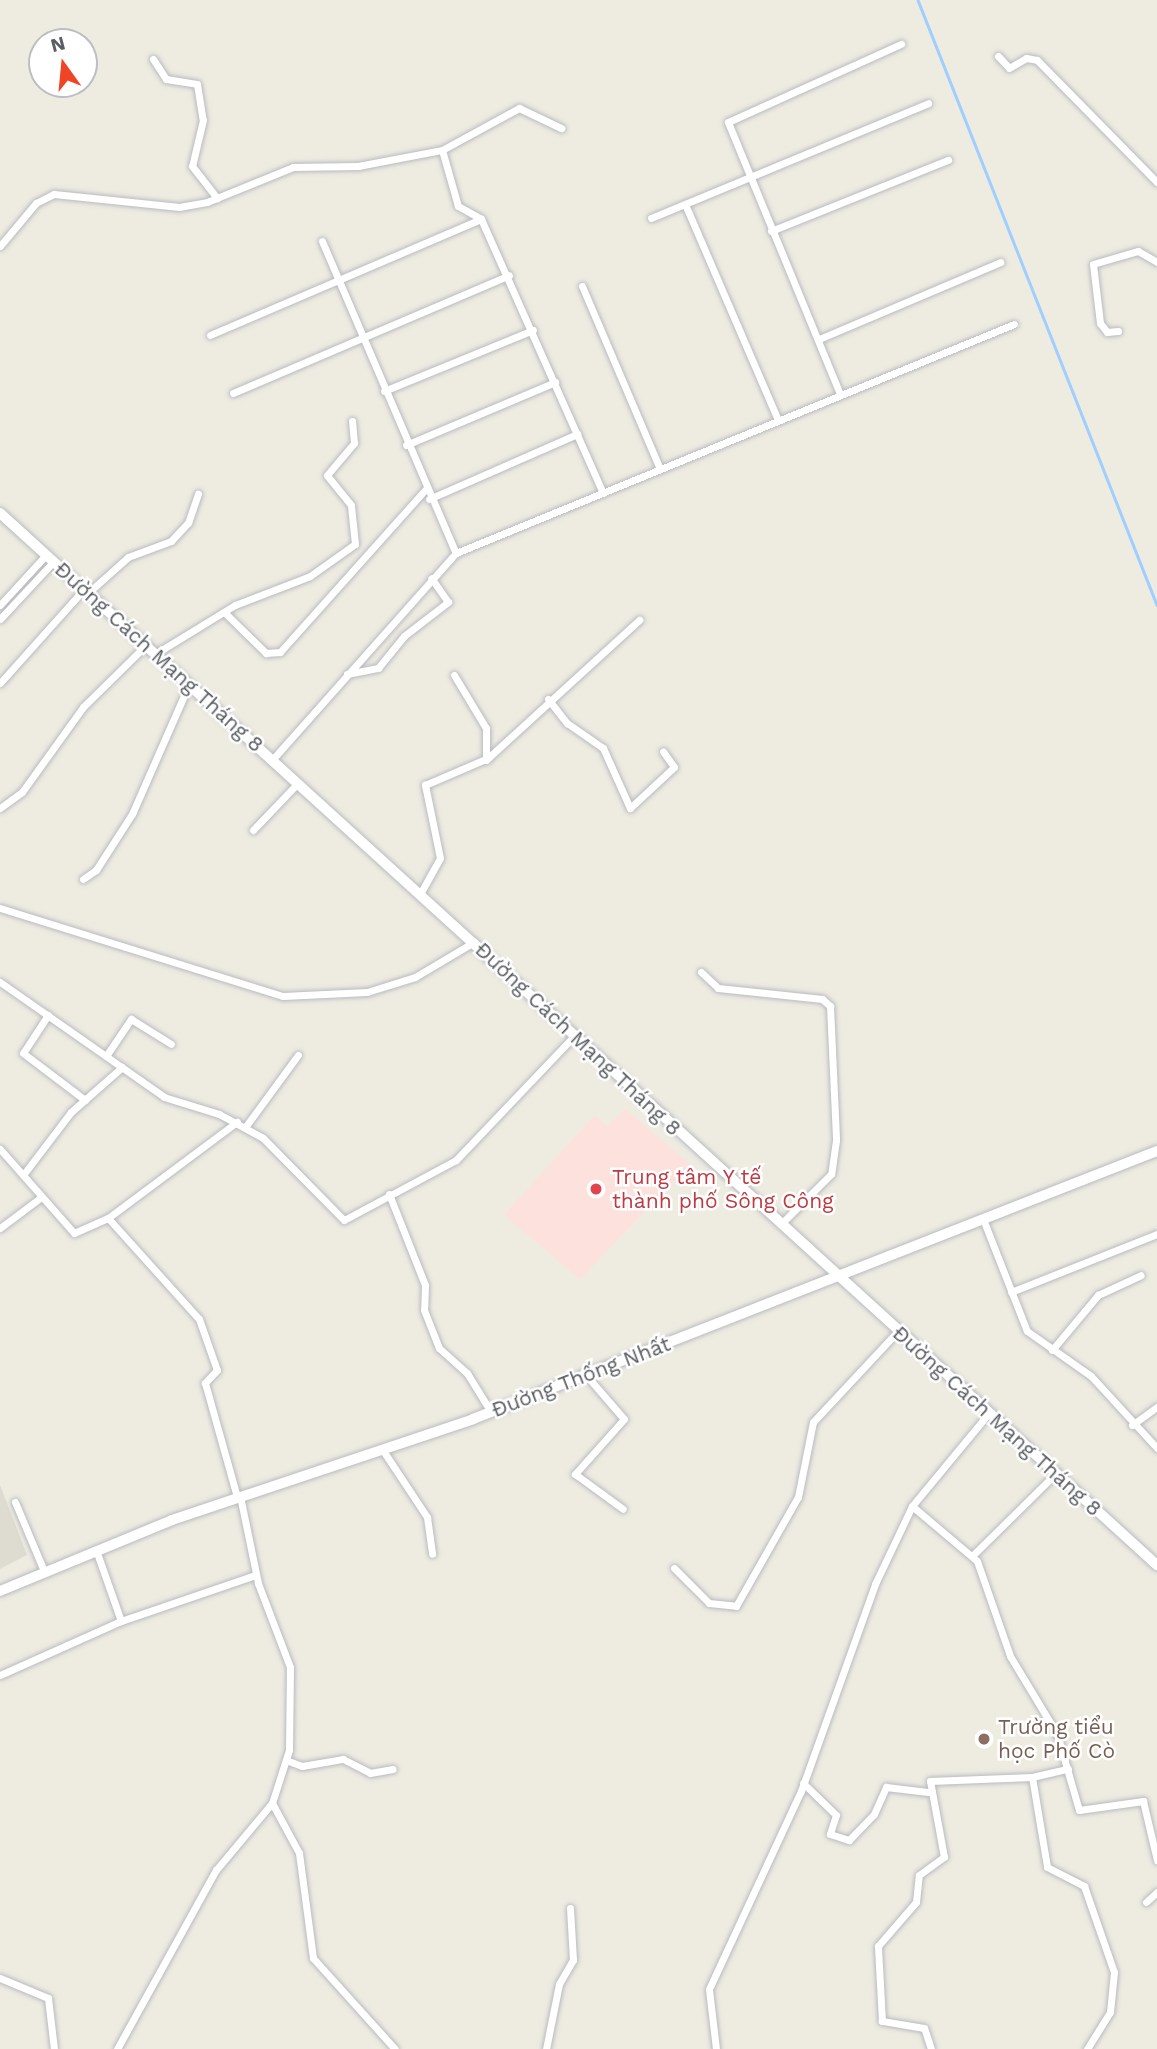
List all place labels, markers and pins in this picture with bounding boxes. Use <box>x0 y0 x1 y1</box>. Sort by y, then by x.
place label: Trung tâm Y tế thành phố Sông Công <box>612 1164 833 1214</box>
marker: Trung tâm Y tế thành phố Sông Công <box>586 1179 606 1199</box>
place label: Trường tiểu học Phố Cò <box>998 1714 1115 1764</box>
marker: Trường tiểu học Phố Cò <box>976 1731 992 1747</box>

